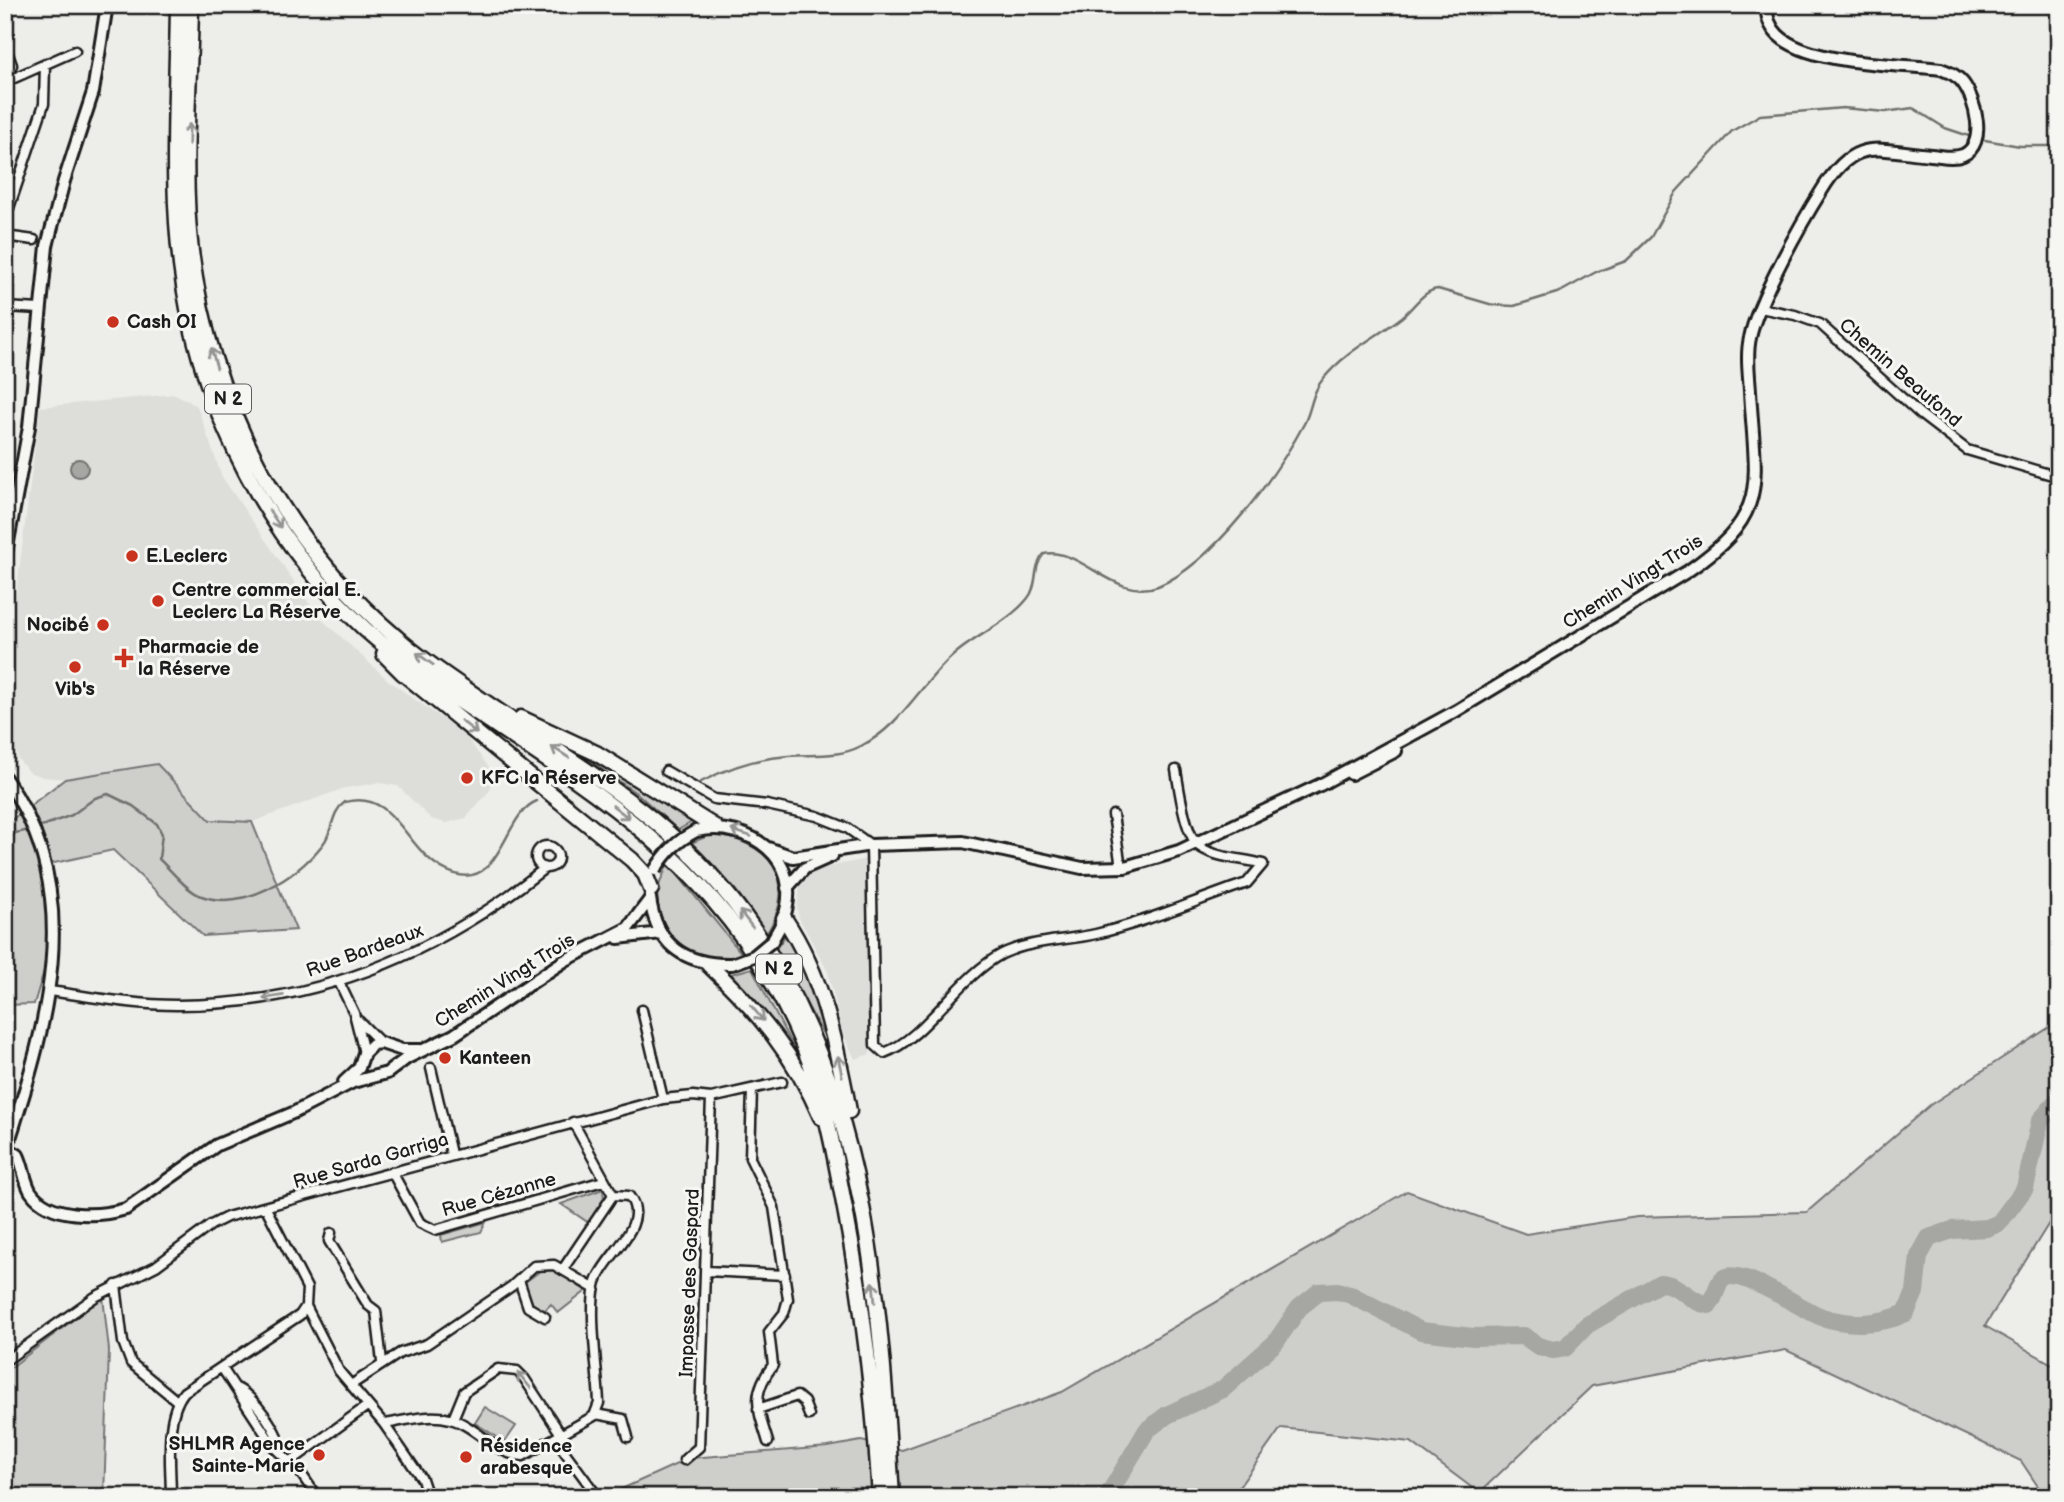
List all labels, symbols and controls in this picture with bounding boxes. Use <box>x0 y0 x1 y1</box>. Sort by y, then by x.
one-way arrow <box>182 122 196 145</box>
place label: Cash OI <box>127 311 197 334</box>
marker: Cash OI <box>105 314 121 330</box>
street label: Chemin Beaufond <box>1834 314 1966 432</box>
one-way arrow <box>206 348 219 370</box>
road number: N 2 <box>205 384 251 414</box>
one-way arrow <box>268 509 282 529</box>
street label: Chemin Vingt Trois <box>1559 530 1707 634</box>
place label: E.Leclerc <box>146 545 228 568</box>
marker: E.Leclerc <box>124 548 140 564</box>
place label: Centre commercial E. Leclerc La Réserve <box>172 579 361 624</box>
marker: Centre commercial E. Leclerc La Réserve <box>150 593 166 609</box>
place label: Nocibé <box>26 614 89 637</box>
marker: Nocibé <box>95 617 111 633</box>
place label: Pharmacie de la Réserve <box>138 636 259 681</box>
marker: Pharmacie de la Réserve <box>116 650 132 666</box>
one-way arrow <box>416 652 435 666</box>
marker: Vib's <box>67 659 83 675</box>
place label: Vib's <box>55 678 95 701</box>
one-way arrow <box>460 719 478 735</box>
one-way arrow <box>551 744 570 759</box>
place label: KFC la Réserve <box>481 767 617 790</box>
marker: KFC la Réserve <box>459 770 475 786</box>
one-way arrow <box>612 805 630 820</box>
one-way arrow <box>731 825 753 838</box>
one-way arrow <box>739 910 754 929</box>
street label: Rue Bardeaux <box>303 919 427 983</box>
street label: Chemin Vingt Trois <box>431 929 579 1033</box>
road number: N 2 <box>756 954 802 984</box>
one-way arrow <box>262 991 285 1004</box>
one-way arrow <box>749 1004 765 1022</box>
place label: Kanteen <box>459 1047 531 1070</box>
marker: Kanteen <box>437 1050 453 1066</box>
one-way arrow <box>833 1055 846 1078</box>
street label: Rue Sarda Garriga <box>291 1128 451 1194</box>
street label: Rue Cézanne <box>439 1168 559 1222</box>
street label: Impasse des Gaspard <box>675 1188 705 1378</box>
one-way arrow <box>867 1281 880 1303</box>
one-way arrow <box>516 1371 531 1389</box>
place label: SHLMR Agence Sainte-Marie <box>169 1433 305 1478</box>
place label: Résidence arabesque <box>480 1435 573 1480</box>
marker: SHLMR Agence Sainte-Marie <box>311 1447 327 1463</box>
marker: Résidence arabesque <box>458 1449 474 1465</box>

